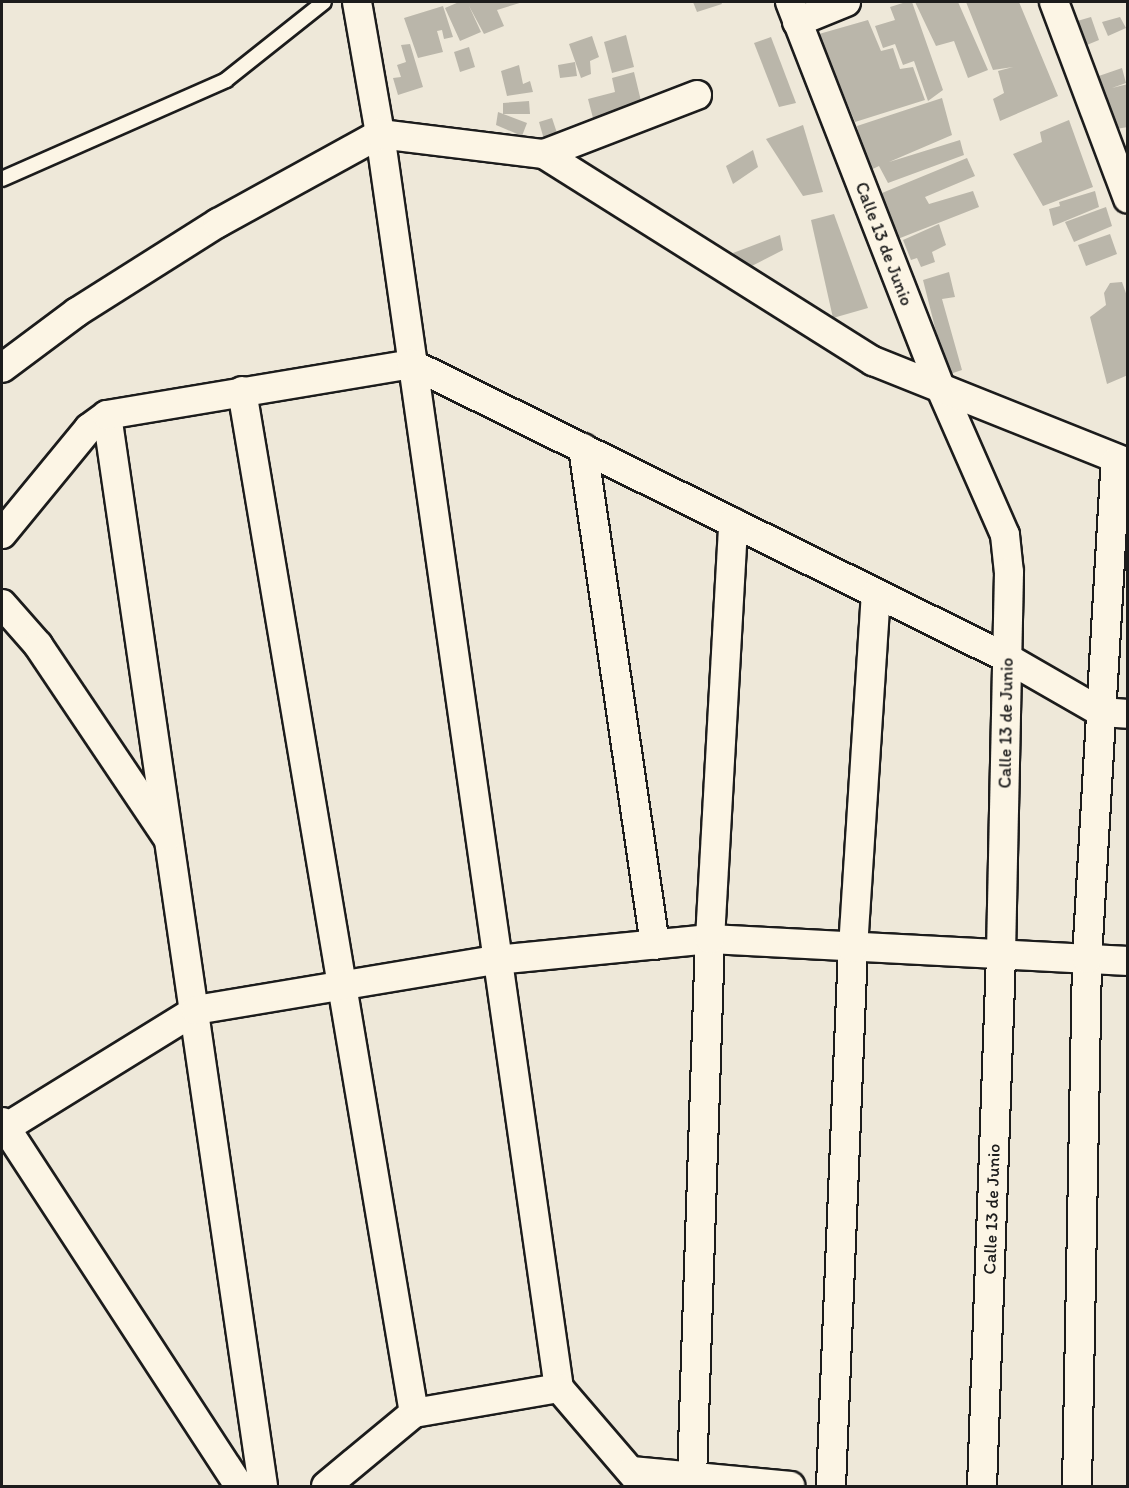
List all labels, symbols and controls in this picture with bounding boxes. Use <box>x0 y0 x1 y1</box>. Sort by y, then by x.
street label: Calle 13 de Junio <box>850 179 918 309</box>
street label: Calle 13 de Junio <box>994 657 1018 789</box>
street label: Calle 13 de Junio <box>979 1143 1005 1275</box>

